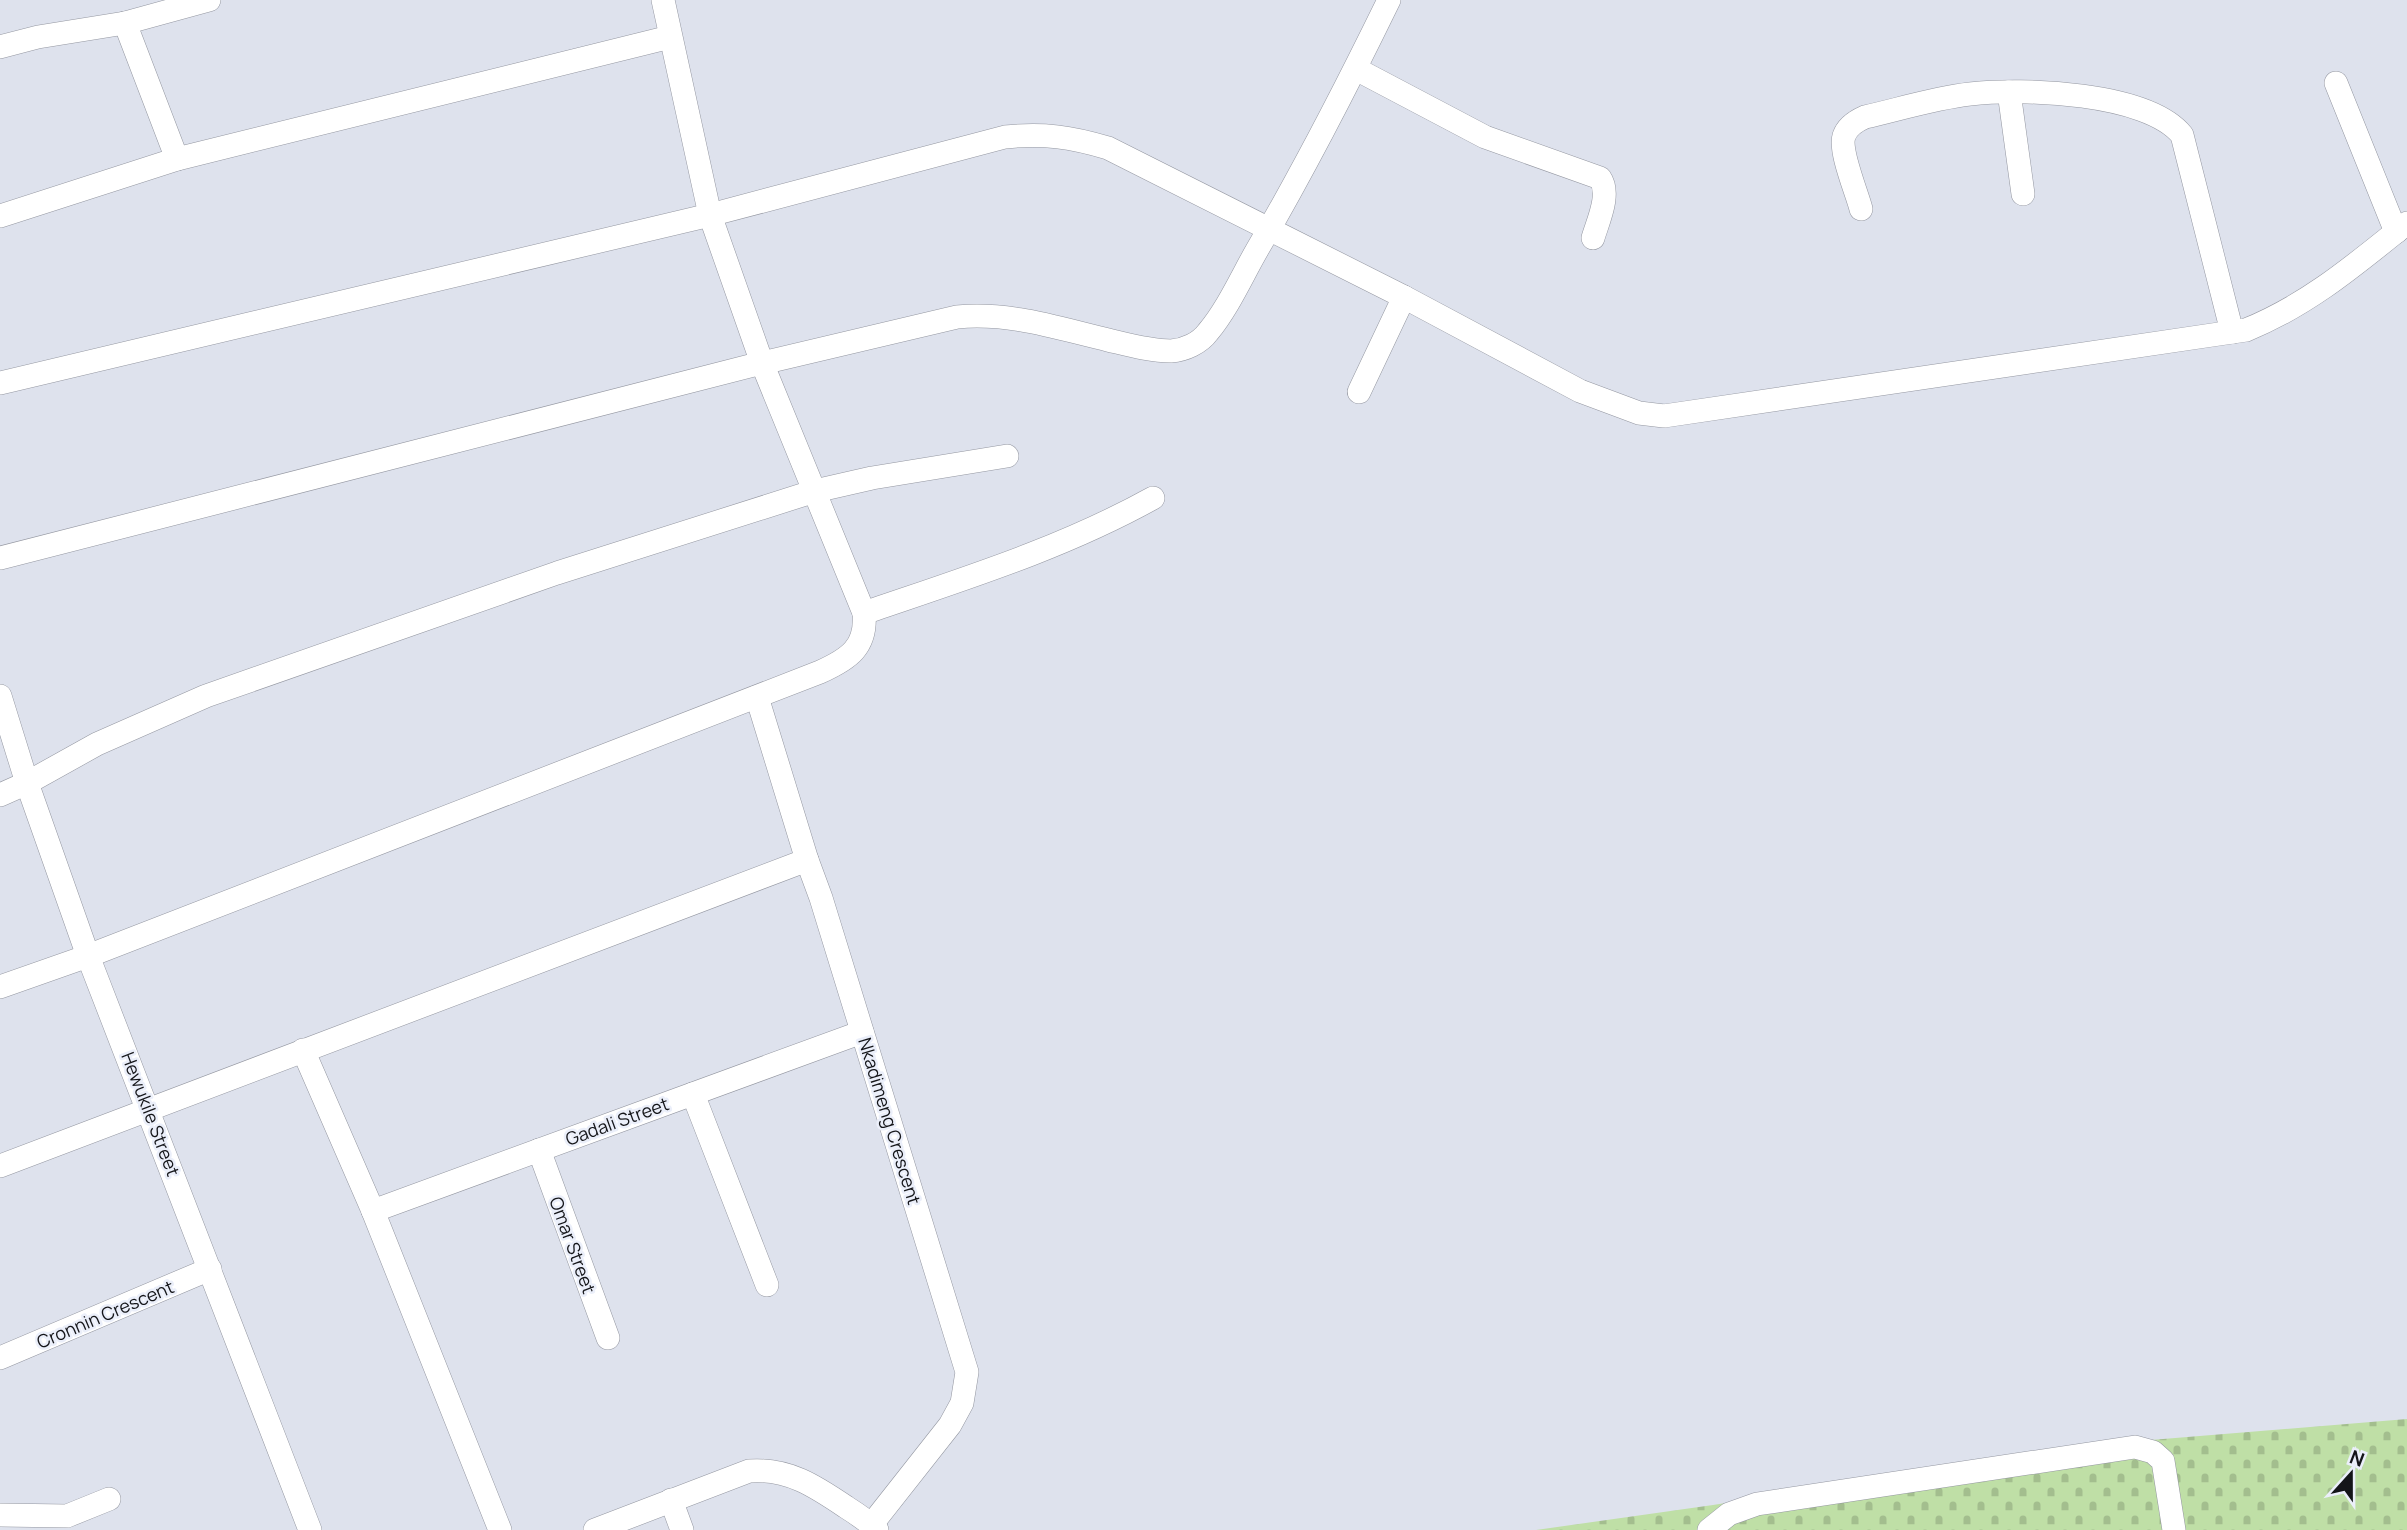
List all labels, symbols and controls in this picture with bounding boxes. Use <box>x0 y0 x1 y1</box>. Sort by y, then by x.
street label: Nkadimeng Crescent <box>853 1035 927 1207</box>
street label: Hewukile Street <box>116 1048 186 1180</box>
street label: Gadali Street <box>562 1091 672 1151</box>
street label: Omar Street <box>544 1193 602 1297</box>
street label: Cronnin Crescent <box>33 1274 177 1354</box>
north arrow <box>2316 1439 2386 1509</box>
text: N <box>2346 1444 2368 1473</box>

